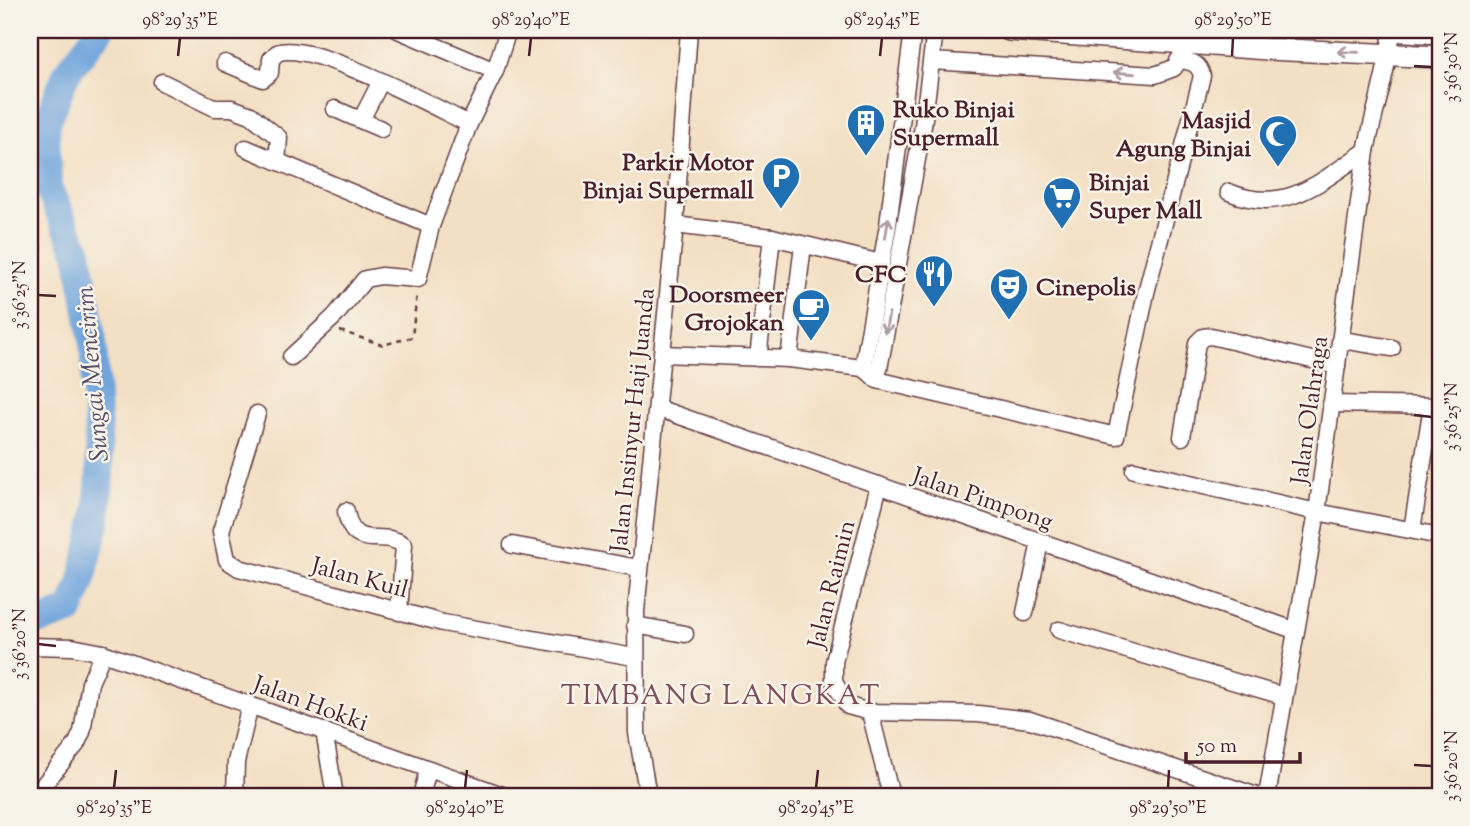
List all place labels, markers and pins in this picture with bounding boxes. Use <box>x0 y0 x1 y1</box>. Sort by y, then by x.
place label: Ruko Binjai Supermall <box>893 94 1015 156</box>
building icon: Ruko Binjai Supermall <box>845 102 887 157</box>
place label: Masjid Agung Binjai <box>1115 105 1251 167</box>
mosque icon: Masjid Agung Binjai <box>1257 113 1299 168</box>
place label: Parkir Motor Binjai Supermall <box>583 147 755 209</box>
parking icon: Parkir Motor Binjai Supermall <box>760 155 802 210</box>
place label: Binjai Super Mall <box>1089 167 1203 229</box>
supermarket icon: Binjai Super Mall <box>1041 175 1083 230</box>
restaurant icon: CFC <box>913 253 955 308</box>
place label: CFC <box>855 259 907 293</box>
theatre icon: Cinepolis <box>988 266 1030 321</box>
place label: Cinepolis <box>1036 272 1136 306</box>
place label: Doorsmeer Grojokan <box>669 279 785 341</box>
cafe icon: Doorsmeer Grojokan <box>790 287 832 342</box>

